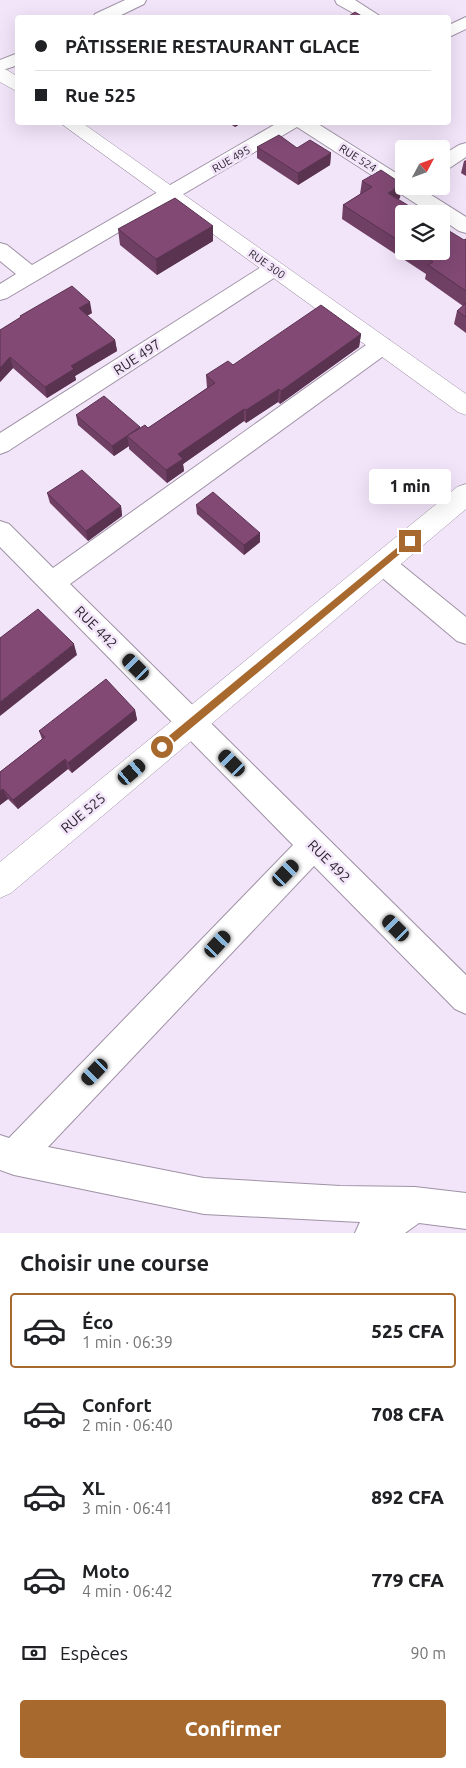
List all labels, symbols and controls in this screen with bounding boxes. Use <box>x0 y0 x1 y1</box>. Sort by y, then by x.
text: PÂTISSERIE RESTAURANT GLACE <box>65 35 359 57</box>
text: Rue 525 <box>65 84 136 106</box>
north arrow <box>395 140 450 195</box>
map controls <box>395 140 450 260</box>
street label: RUE 524 <box>337 142 379 174</box>
street label: RUE 495 <box>210 143 252 175</box>
button: layers <box>395 205 450 260</box>
street label: RUE 300 <box>246 247 288 281</box>
street label: RUE 497 <box>110 336 164 378</box>
callout: 1 min <box>369 468 451 504</box>
text: 1 min <box>390 477 430 495</box>
route end <box>399 530 421 552</box>
street label: RUE 442 <box>72 603 120 651</box>
car <box>120 651 151 683</box>
route start <box>151 736 173 758</box>
car <box>216 747 247 779</box>
car <box>115 757 148 787</box>
street label: RUE 525 <box>58 790 108 836</box>
street label: RUE 492 <box>305 837 353 885</box>
car <box>270 857 301 889</box>
car <box>380 912 411 944</box>
car <box>202 928 233 960</box>
car <box>79 1056 110 1088</box>
text: Choisir une course <box>20 1250 209 1275</box>
icon: car <box>22 1308 67 1353</box>
text: Éco <box>82 1311 114 1333</box>
text: 525 CFA <box>371 1320 444 1342</box>
text: 1 min · 06:39 <box>82 1333 173 1351</box>
icon: car <box>22 1391 67 1436</box>
text: Confort <box>82 1394 152 1416</box>
text: 708 CFA <box>371 1403 444 1425</box>
text: 2 min · 06:40 <box>82 1416 173 1434</box>
icon: car <box>22 1474 67 1519</box>
text: XL <box>82 1477 105 1499</box>
text: 892 CFA <box>371 1486 444 1508</box>
text: 3 min · 06:41 <box>82 1499 173 1517</box>
icon: car <box>22 1557 67 1602</box>
text: Moto <box>82 1560 130 1582</box>
text: 779 CFA <box>371 1569 444 1591</box>
text: 4 min · 06:42 <box>82 1582 173 1600</box>
icon: cash <box>20 1639 48 1667</box>
text: Espèces <box>60 1642 128 1664</box>
text: 90 m <box>410 1644 446 1662</box>
button: Confirmer <box>20 1700 446 1758</box>

